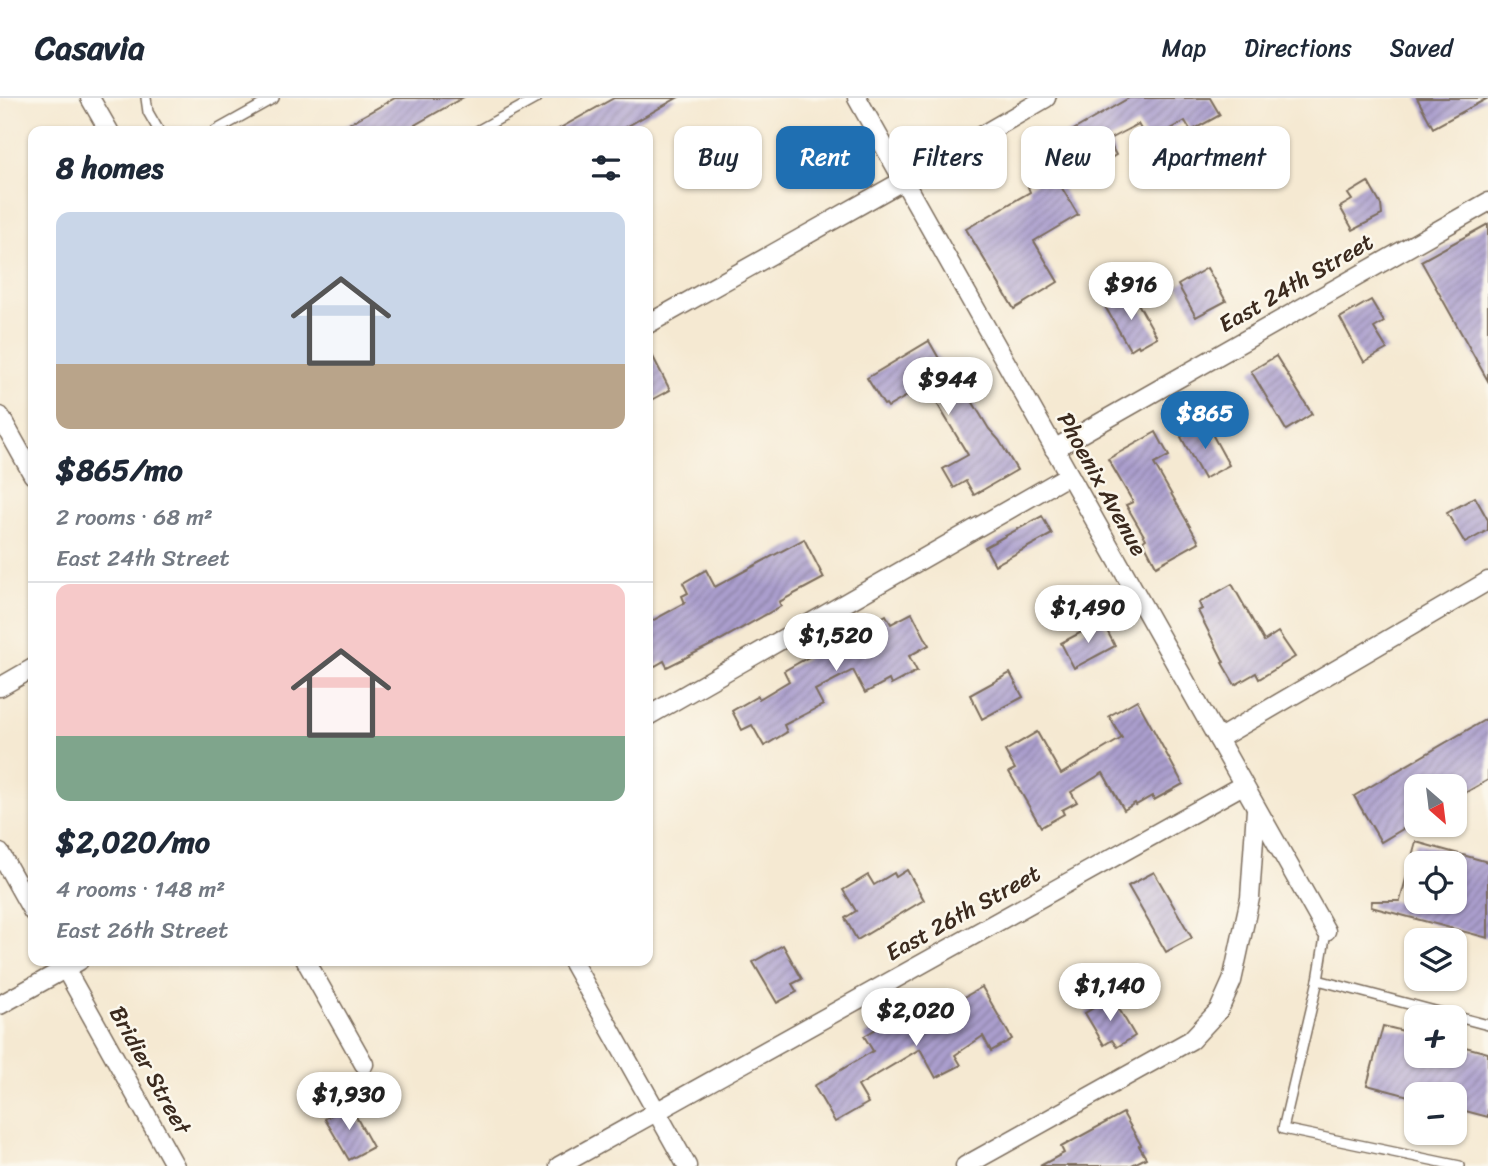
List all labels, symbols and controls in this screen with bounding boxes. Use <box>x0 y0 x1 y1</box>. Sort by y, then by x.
text: Casavia <box>35 19 145 77</box>
text: Map <box>1162 27 1206 69</box>
text: Directions <box>1244 27 1352 69</box>
text: Saved <box>1390 27 1453 69</box>
chip: Buy <box>674 126 762 189</box>
chip: Rent <box>776 126 875 189</box>
chip: Filters <box>889 126 1007 189</box>
chip: New <box>1021 126 1115 189</box>
chip: Apartment <box>1129 126 1290 189</box>
text: 8 homes <box>56 141 164 195</box>
icon: filters <box>587 149 625 187</box>
street label: East 24th Street <box>1211 222 1381 344</box>
icon: home <box>278 258 404 384</box>
pin: $916 <box>1090 262 1172 322</box>
text: $916 <box>1105 264 1157 305</box>
pin: $944 <box>907 358 989 417</box>
text: $944 <box>919 359 977 400</box>
pin: $865 <box>1164 392 1246 451</box>
text: $865 <box>1177 393 1233 434</box>
street label: Phoenix Avenue <box>1045 404 1159 564</box>
text: $865/mo <box>56 443 183 497</box>
text: 2 rooms · 68 m² <box>56 497 213 538</box>
text: East 24th Street <box>56 538 230 579</box>
pin: $1,490 <box>1031 586 1145 645</box>
text: $1,490 <box>1051 587 1125 628</box>
pin: $1,520 <box>779 614 893 673</box>
text: $1,520 <box>799 615 873 656</box>
icon: home <box>278 630 404 756</box>
north arrow <box>1404 774 1466 836</box>
map controls <box>1404 774 1467 1145</box>
text: $2,020/mo <box>56 815 210 869</box>
button: locate <box>1404 851 1467 914</box>
street label: East 26th Street <box>878 853 1048 973</box>
text: 4 rooms · 148 m² <box>56 869 225 910</box>
text: East 26th Street <box>56 910 228 951</box>
button: layers <box>1404 928 1467 991</box>
pin: $1,140 <box>1053 964 1167 1023</box>
text: $1,140 <box>1075 965 1145 1006</box>
pin: $2,020 <box>859 988 973 1048</box>
text: $2,020 <box>877 990 955 1031</box>
street label: Bridier Street <box>98 998 203 1144</box>
button: + <box>1404 1005 1467 1068</box>
pin: $1,930 <box>292 1072 406 1132</box>
text: $1,930 <box>313 1074 385 1115</box>
button: − <box>1404 1082 1467 1145</box>

